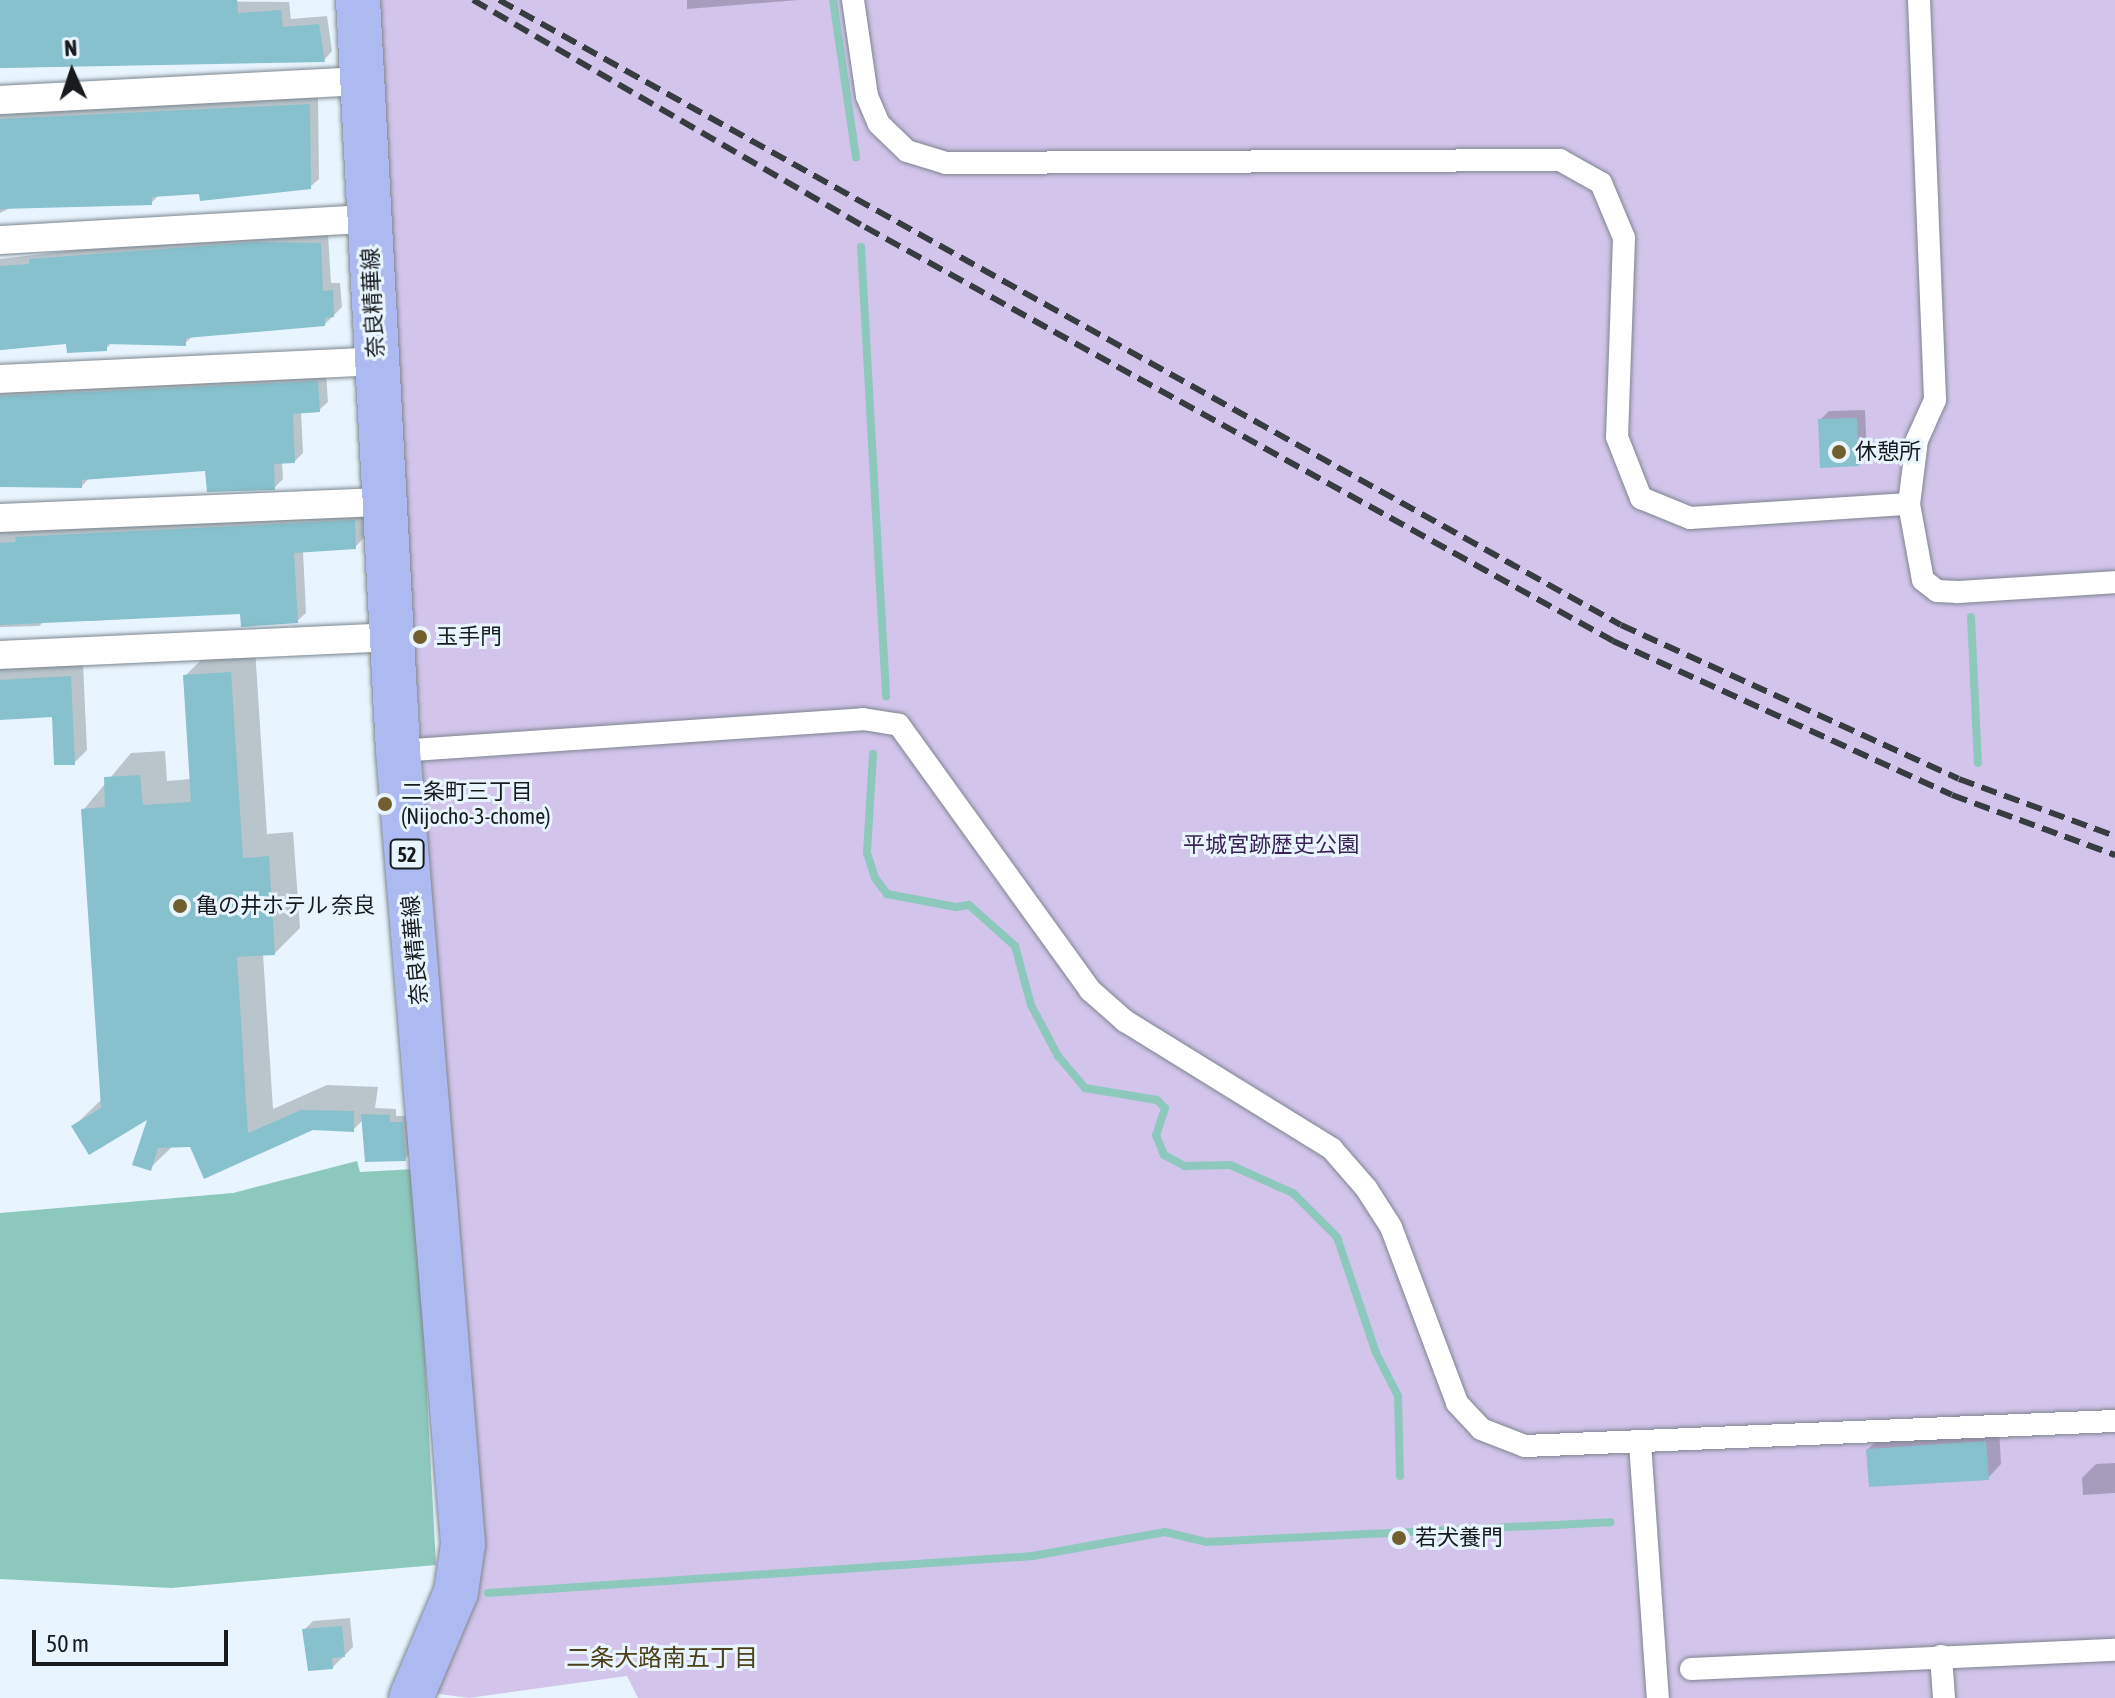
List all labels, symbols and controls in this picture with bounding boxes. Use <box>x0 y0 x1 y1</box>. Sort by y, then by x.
north arrow <box>32 32 112 112</box>
text: N <box>64 35 78 61</box>
street label: 奈良精華線 <box>357 247 389 359</box>
place label: 休憩所 <box>1855 439 1921 465</box>
marker: 休憩所 <box>1830 443 1848 461</box>
place label: 玉手門 <box>436 624 502 650</box>
marker: 玉手門 <box>411 628 429 646</box>
place label: 二条町三丁目 (Nijocho-3-chome) <box>401 778 550 830</box>
marker: 二条町三丁目 (Nijocho-3-chome) <box>376 795 394 813</box>
park label: 平城宮跡歴史公園 <box>1183 832 1359 858</box>
road number: 52 <box>389 838 425 870</box>
place label: 亀の井ホテル 奈良 <box>196 893 375 919</box>
street label: 奈良精華線 <box>397 894 433 1006</box>
marker: 亀の井ホテル 奈良 <box>171 897 189 915</box>
place label: 若犬養門 <box>1415 1525 1503 1551</box>
marker: 若犬養門 <box>1390 1529 1408 1547</box>
scale bar <box>36 1614 232 1664</box>
text: 50 m <box>46 1630 89 1657</box>
district label: 二条大路南五丁目 <box>566 1644 758 1672</box>

